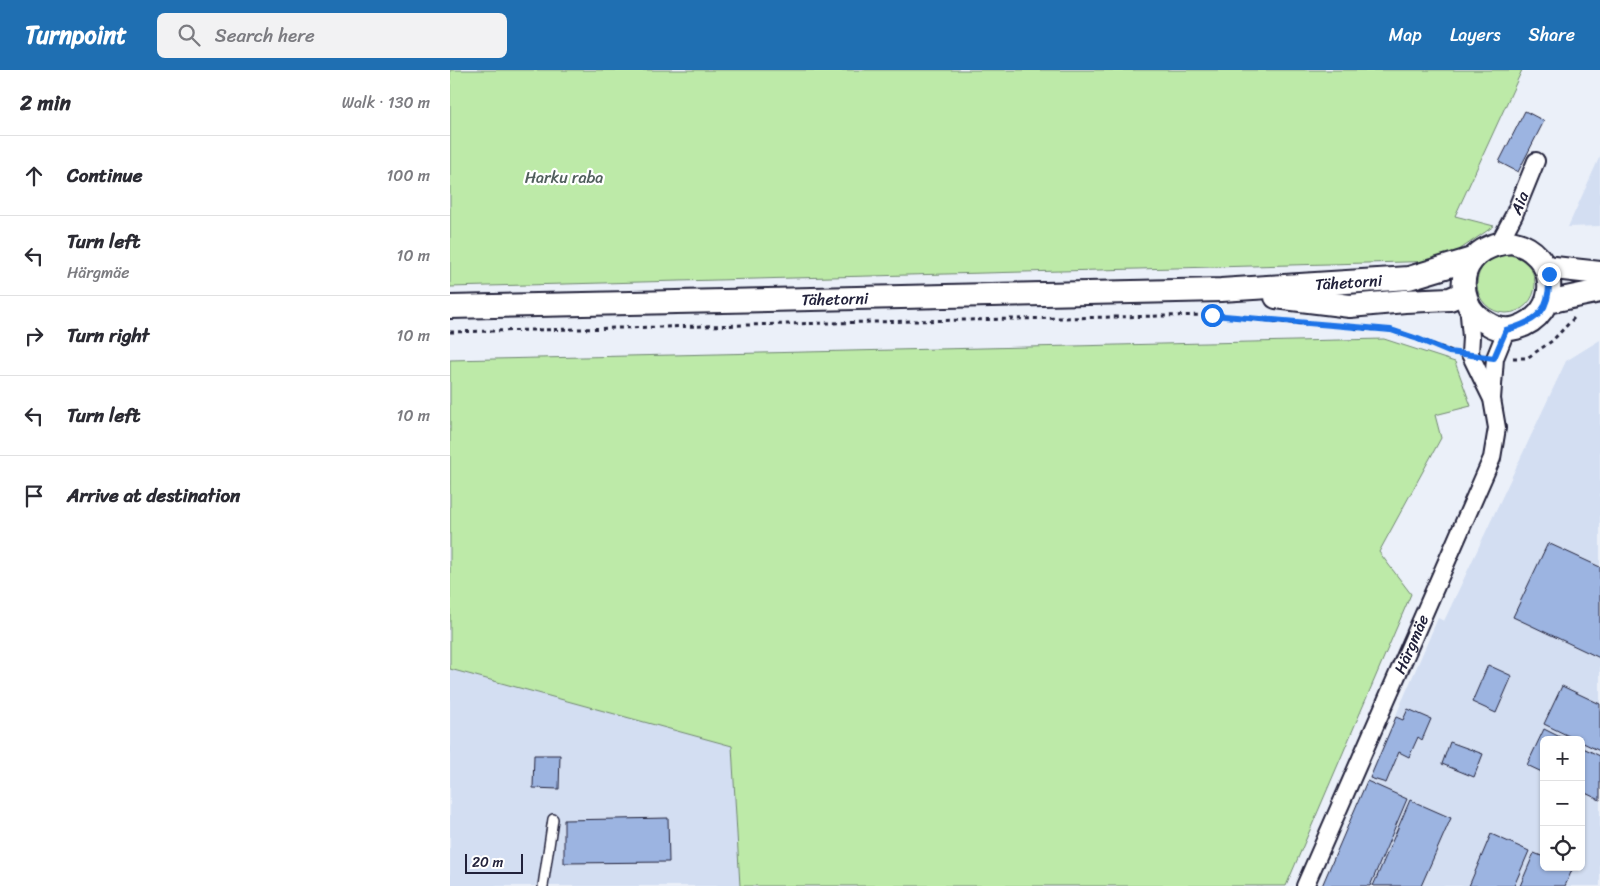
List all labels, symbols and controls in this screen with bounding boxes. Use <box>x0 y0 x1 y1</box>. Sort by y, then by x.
search box <box>157 13 507 58</box>
text: Turnpoint <box>25 14 127 56</box>
text: Search here <box>215 19 315 52</box>
text: Map <box>1389 19 1422 51</box>
text: Layers <box>1450 19 1501 51</box>
text: Share <box>1529 19 1575 51</box>
icon: search <box>175 21 203 49</box>
text: 2 min <box>20 84 71 122</box>
text: Walk · 130 m <box>342 88 430 117</box>
text: Continue <box>67 159 143 192</box>
text: 100 m <box>386 161 430 190</box>
icon: ahead <box>20 162 48 190</box>
park label: Harku raba <box>525 163 603 192</box>
street label: Aia <box>1501 186 1537 220</box>
text: Turn left <box>67 225 140 258</box>
text: 10 m <box>397 241 430 270</box>
icon: left <box>20 242 48 270</box>
text: Härgmäe <box>67 258 130 287</box>
route end <box>1538 263 1561 286</box>
street label: Tähetorni <box>1314 265 1383 298</box>
street label: Tähetorni <box>801 283 869 314</box>
route start <box>1201 304 1224 327</box>
text: Turn right <box>67 319 149 352</box>
text: 10 m <box>397 321 430 350</box>
icon: right <box>20 322 48 350</box>
text: Turn left <box>67 399 140 432</box>
text: 10 m <box>397 401 430 430</box>
icon: left <box>20 402 48 430</box>
text: Arrive at destination <box>67 479 240 512</box>
icon: arrive <box>20 482 48 510</box>
street label: Härgmäe <box>1385 610 1437 679</box>
map controls <box>1540 736 1585 871</box>
button: + <box>1540 736 1585 781</box>
button: − <box>1540 781 1585 826</box>
button: locate <box>1540 826 1585 871</box>
text: 20 m <box>472 850 503 875</box>
scale bar <box>465 851 522 874</box>

